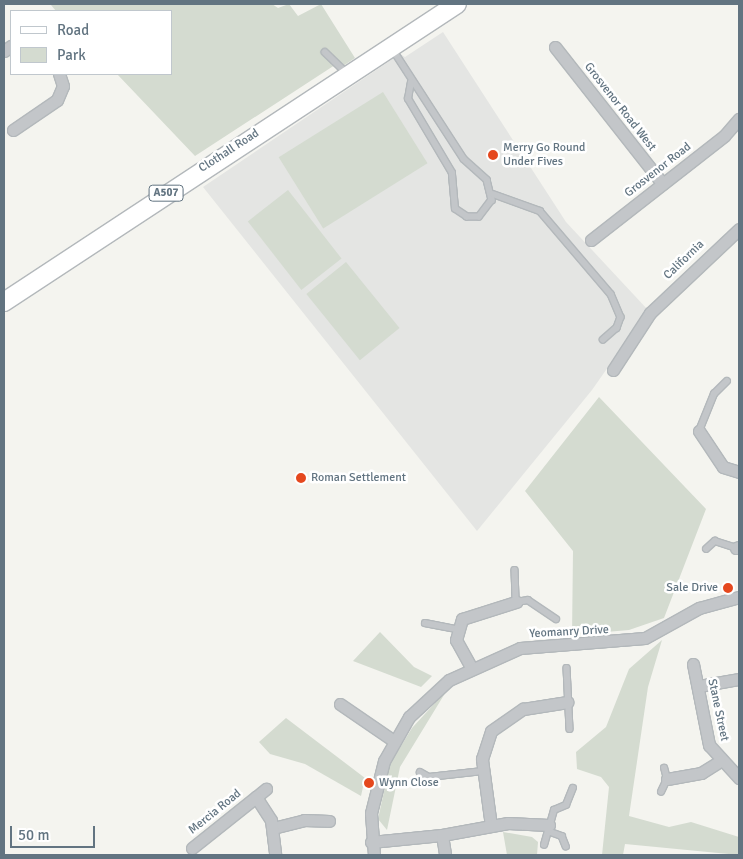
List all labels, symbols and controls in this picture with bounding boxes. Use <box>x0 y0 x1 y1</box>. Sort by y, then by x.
legend <box>10 10 172 75</box>
text: Road <box>57 21 89 39</box>
text: Park <box>57 46 86 64</box>
street label: Grosvenor Road West <box>581 60 659 154</box>
street label: Clothall Road <box>196 126 262 176</box>
street label: Grosvenor Road <box>622 140 694 200</box>
place label: Merry Go Round Under Fives <box>503 141 585 169</box>
marker: Merry Go Round Under Fives <box>487 149 499 161</box>
road number: A507 <box>148 184 184 202</box>
street label: California <box>661 237 707 283</box>
place label: Roman Settlement <box>311 471 406 485</box>
marker: Roman Settlement <box>295 472 307 484</box>
place label: Sale Drive <box>666 581 718 595</box>
marker: Sale Drive <box>722 582 734 594</box>
street label: Yeomanry Drive <box>529 623 609 641</box>
street label: Stane Street <box>704 677 732 743</box>
place label: Wynn Close <box>379 776 439 790</box>
marker: Wynn Close <box>363 777 375 789</box>
street label: Mercia Road <box>186 786 244 838</box>
scale bar <box>12 816 98 848</box>
text: 50 m <box>18 826 49 844</box>

